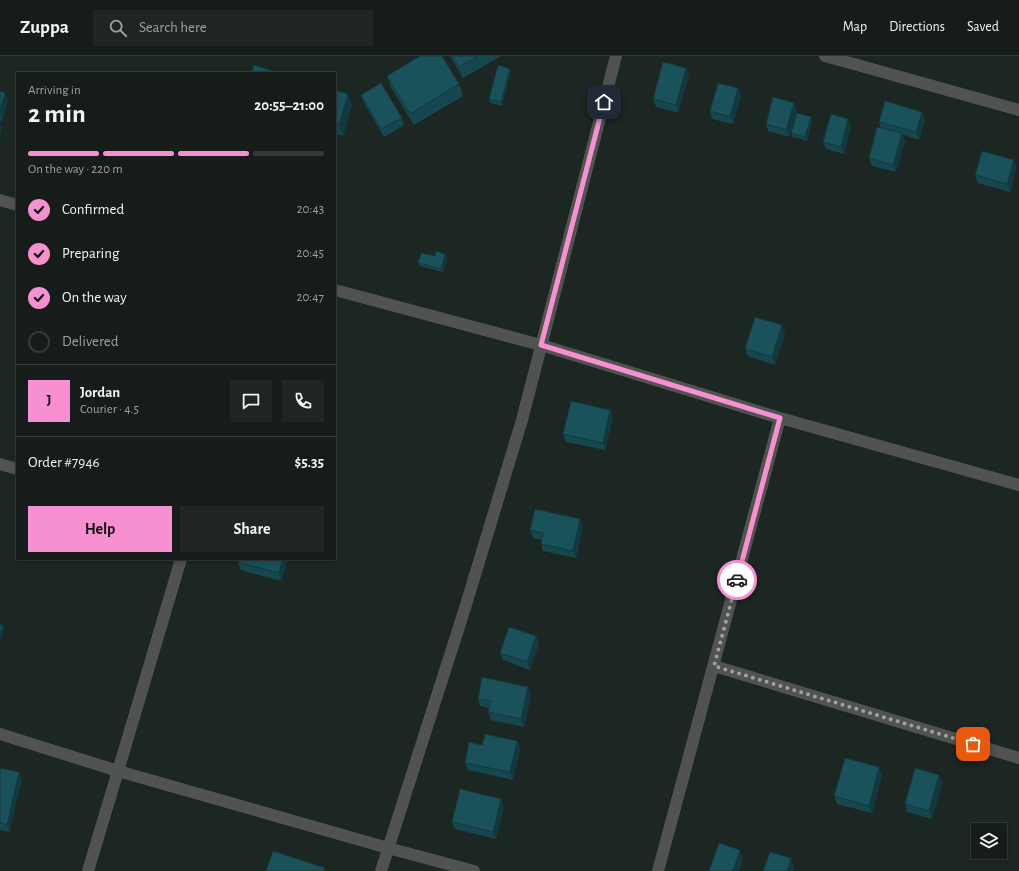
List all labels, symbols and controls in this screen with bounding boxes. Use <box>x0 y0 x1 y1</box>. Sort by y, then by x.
search box <box>93 10 373 46</box>
icon: search <box>107 17 129 39</box>
text: Zuppa <box>20 18 69 37</box>
text: Search here <box>139 20 207 35</box>
text: Map <box>843 20 867 34</box>
text: Directions <box>889 20 945 34</box>
text: Saved <box>967 20 999 34</box>
text: Arriving in <box>28 84 81 97</box>
pin <box>587 85 621 119</box>
icon: home <box>593 91 615 113</box>
text: 20:55–21:00 <box>254 98 324 113</box>
text: 2 min <box>28 101 86 127</box>
text: On the way · 220 m <box>28 163 123 176</box>
icon: check <box>28 199 50 221</box>
text: Confirmed <box>62 202 124 217</box>
text: 20:43 <box>297 203 324 216</box>
icon: check <box>28 243 50 265</box>
text: Preparing <box>62 246 119 261</box>
text: 20:45 <box>297 247 324 260</box>
icon: check <box>28 287 50 309</box>
text: On the way <box>62 290 127 305</box>
text: 20:47 <box>297 291 324 304</box>
text: Delivered <box>62 334 119 349</box>
button: chat <box>230 380 272 422</box>
button: phone <box>282 380 324 422</box>
text: Jordan <box>80 385 120 400</box>
text: J <box>46 393 52 408</box>
text: Courier · 4.5 <box>80 403 139 416</box>
text: Order #7946 <box>28 455 100 470</box>
text: $5.35 <box>294 455 324 470</box>
button: Help <box>28 506 172 552</box>
button: Share <box>180 506 324 552</box>
courier <box>717 560 757 600</box>
icon: car <box>726 569 748 591</box>
pin <box>956 727 990 761</box>
icon: bag <box>962 733 984 755</box>
map controls <box>971 823 1007 859</box>
button: layers <box>971 823 1007 859</box>

